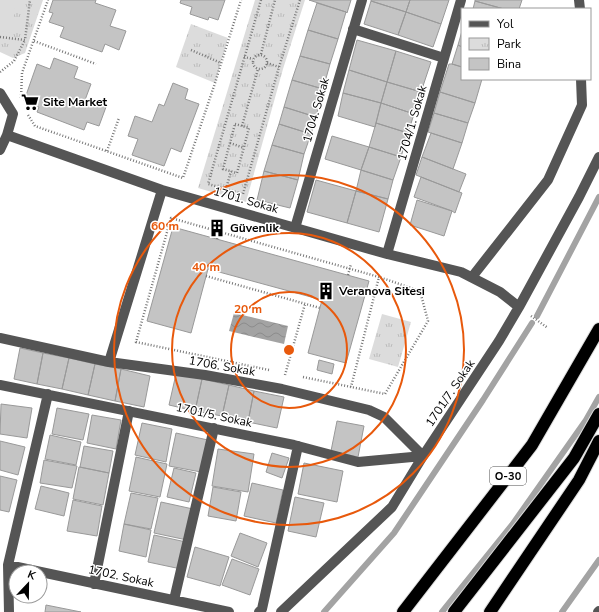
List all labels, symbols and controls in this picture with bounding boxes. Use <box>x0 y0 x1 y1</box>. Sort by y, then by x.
legend <box>461 8 591 80</box>
text: Yol <box>496 16 514 32</box>
text: Park <box>497 36 522 52</box>
text: Bina <box>497 56 521 72</box>
street label: 1704. Sokak <box>299 75 333 144</box>
street label: 1704/1. Sokak <box>394 83 431 162</box>
supermarket icon: Site Market <box>20 92 40 112</box>
place label: Site Market <box>43 94 107 110</box>
street label: 1701. Sokak <box>212 183 281 217</box>
text: 60 m <box>151 218 179 234</box>
building icon: Güvenlik <box>207 218 227 238</box>
place label: Güvenlik <box>230 220 279 236</box>
text: 40 m <box>192 259 220 275</box>
building icon: Veranova Sitesi <box>316 281 336 301</box>
place label: Veranova Sitesi <box>338 283 425 299</box>
text: 20 m <box>234 301 262 317</box>
centre of rings <box>282 343 296 357</box>
street label: 1706. Sokak <box>188 352 257 380</box>
street label: 1701/7. Sokak <box>422 356 479 430</box>
street label: 1701/5. Sokak <box>174 399 255 431</box>
road number: O-30 <box>490 467 526 485</box>
street label: 1702. Sokak <box>87 561 156 591</box>
north arrow <box>8 564 48 604</box>
text: K <box>25 567 38 584</box>

